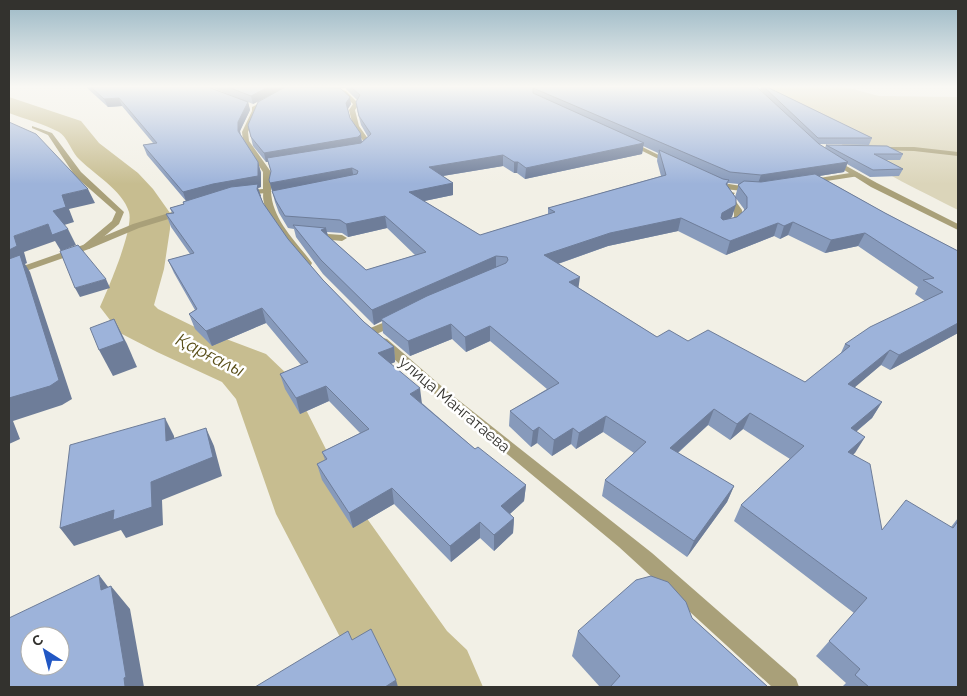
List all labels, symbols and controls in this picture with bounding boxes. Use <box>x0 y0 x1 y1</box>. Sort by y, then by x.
water label: Қарғалы <box>173 328 248 381</box>
street label: улица Мангатаева <box>395 352 514 456</box>
north arrow <box>20 626 70 676</box>
text: С <box>29 631 46 650</box>

